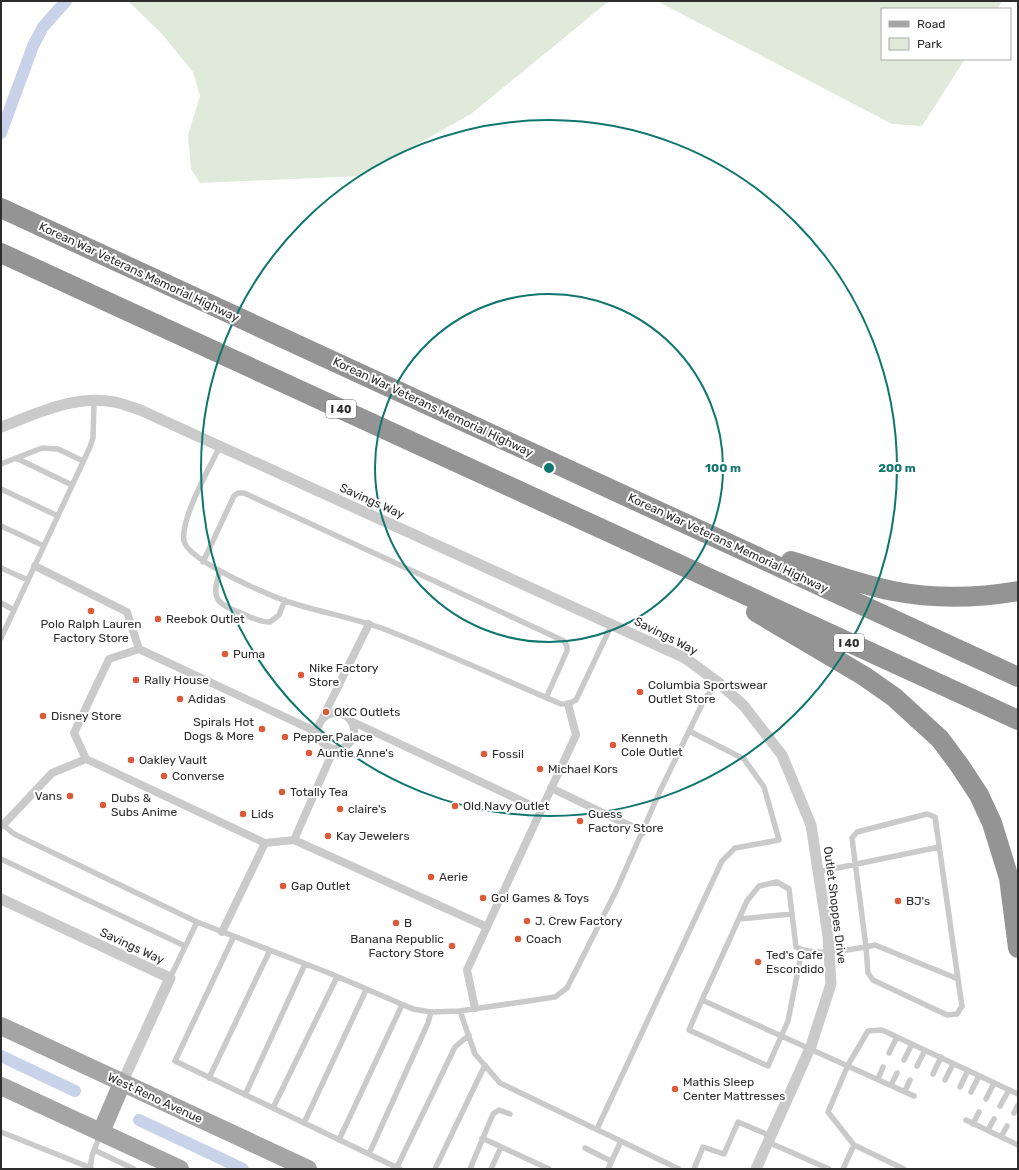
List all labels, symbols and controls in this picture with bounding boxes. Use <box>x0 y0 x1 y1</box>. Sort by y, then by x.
legend <box>881 8 1011 60</box>
text: Road <box>917 17 945 31</box>
text: Park <box>917 37 943 51</box>
street label: Korean War Veterans Memorial Highway <box>37 219 242 325</box>
street label: Korean War Veterans Memorial Highway <box>331 354 536 460</box>
road number: I 40 <box>326 400 356 418</box>
centre of rings <box>542 461 556 475</box>
text: 100 m <box>705 461 741 475</box>
text: 200 m <box>878 461 916 475</box>
street label: Savings Way <box>338 481 407 522</box>
street label: Korean War Veterans Memorial Highway <box>626 490 831 596</box>
marker: Polo Ralph Lauren Factory Store <box>86 606 96 616</box>
place label: Reebok Outlet <box>166 612 245 626</box>
marker: Reebok Outlet <box>153 614 163 624</box>
street label: Savings Way <box>632 614 700 658</box>
place label: Polo Ralph Lauren Factory Store <box>40 617 142 645</box>
road number: I 40 <box>834 634 864 652</box>
place label: Puma <box>233 647 265 661</box>
marker: Puma <box>220 649 230 659</box>
place label: Nike Factory Store <box>309 661 379 689</box>
marker: Nike Factory Store <box>296 670 306 680</box>
place label: Rally House <box>144 673 209 687</box>
marker: Rally House <box>131 675 141 685</box>
place label: Columbia Sportswear Outlet Store <box>648 678 768 706</box>
marker: Columbia Sportswear Outlet Store <box>635 687 645 697</box>
place label: Adidas <box>188 692 226 706</box>
marker: Adidas <box>175 694 185 704</box>
place label: OKC Outlets <box>334 705 400 719</box>
marker: OKC Outlets <box>321 707 331 717</box>
place label: Disney Store <box>51 709 122 723</box>
marker: Disney Store <box>38 711 48 721</box>
place label: Spirals Hot Dogs & More <box>184 715 254 743</box>
marker: Spirals Hot Dogs & More <box>257 724 267 734</box>
place label: Pepper Palace <box>293 730 373 744</box>
place label: Kenneth Cole Outlet <box>621 731 683 759</box>
marker: Pepper Palace <box>280 732 290 742</box>
marker: Kenneth Cole Outlet <box>608 740 618 750</box>
place label: Auntie Anne's <box>317 746 394 760</box>
place label: Fossil <box>492 747 524 761</box>
marker: Auntie Anne's <box>304 748 314 758</box>
marker: Fossil <box>479 749 489 759</box>
place label: Oakley Vault <box>139 753 207 767</box>
marker: Oakley Vault <box>126 755 136 765</box>
place label: Michael Kors <box>548 762 618 776</box>
marker: Michael Kors <box>535 764 545 774</box>
place label: Converse <box>172 769 225 783</box>
marker: Converse <box>159 771 169 781</box>
place label: Totally Tea <box>290 785 348 799</box>
marker: Totally Tea <box>277 787 287 797</box>
place label: Vans <box>35 789 62 803</box>
marker: Vans <box>65 791 75 801</box>
place label: Dubs & Subs Anime <box>111 791 177 819</box>
place label: Old Navy Outlet <box>463 799 549 813</box>
marker: Dubs & Subs Anime <box>98 800 108 810</box>
marker: Old Navy Outlet <box>450 801 460 811</box>
place label: claire's <box>348 802 386 816</box>
marker: claire's <box>335 804 345 814</box>
place label: Lids <box>251 807 274 821</box>
place label: Guess Factory Store <box>588 807 664 835</box>
marker: Lids <box>238 809 248 819</box>
marker: Guess Factory Store <box>575 816 585 826</box>
place label: Kay Jewelers <box>336 829 410 843</box>
marker: Kay Jewelers <box>323 831 333 841</box>
street label: Outlet Shoppes Drive <box>821 846 849 965</box>
place label: Aerie <box>439 870 468 884</box>
marker: Aerie <box>426 872 436 882</box>
place label: Gap Outlet <box>291 879 351 893</box>
marker: Gap Outlet <box>278 881 288 891</box>
place label: Go! Games & Toys <box>491 891 589 905</box>
marker: Go! Games & Toys <box>478 893 488 903</box>
place label: BJ's <box>906 894 930 908</box>
marker: BJ's <box>893 896 903 906</box>
place label: J. Crew Factory <box>535 914 623 928</box>
place label: B <box>404 916 412 930</box>
marker: J. Crew Factory <box>522 916 532 926</box>
marker: B <box>391 918 401 928</box>
street label: Savings Way <box>98 925 167 967</box>
place label: Banana Republic Factory Store <box>350 932 444 960</box>
place label: Coach <box>526 932 561 946</box>
marker: Coach <box>513 934 523 944</box>
marker: Banana Republic Factory Store <box>447 941 457 951</box>
place label: Ted's Cafe Escondido <box>766 948 824 976</box>
marker: Ted's Cafe Escondido <box>753 957 763 967</box>
street label: West Reno Avenue <box>105 1070 205 1126</box>
place label: Mathis Sleep Center Mattresses <box>683 1075 785 1103</box>
marker: Mathis Sleep Center Mattresses <box>670 1084 680 1094</box>

